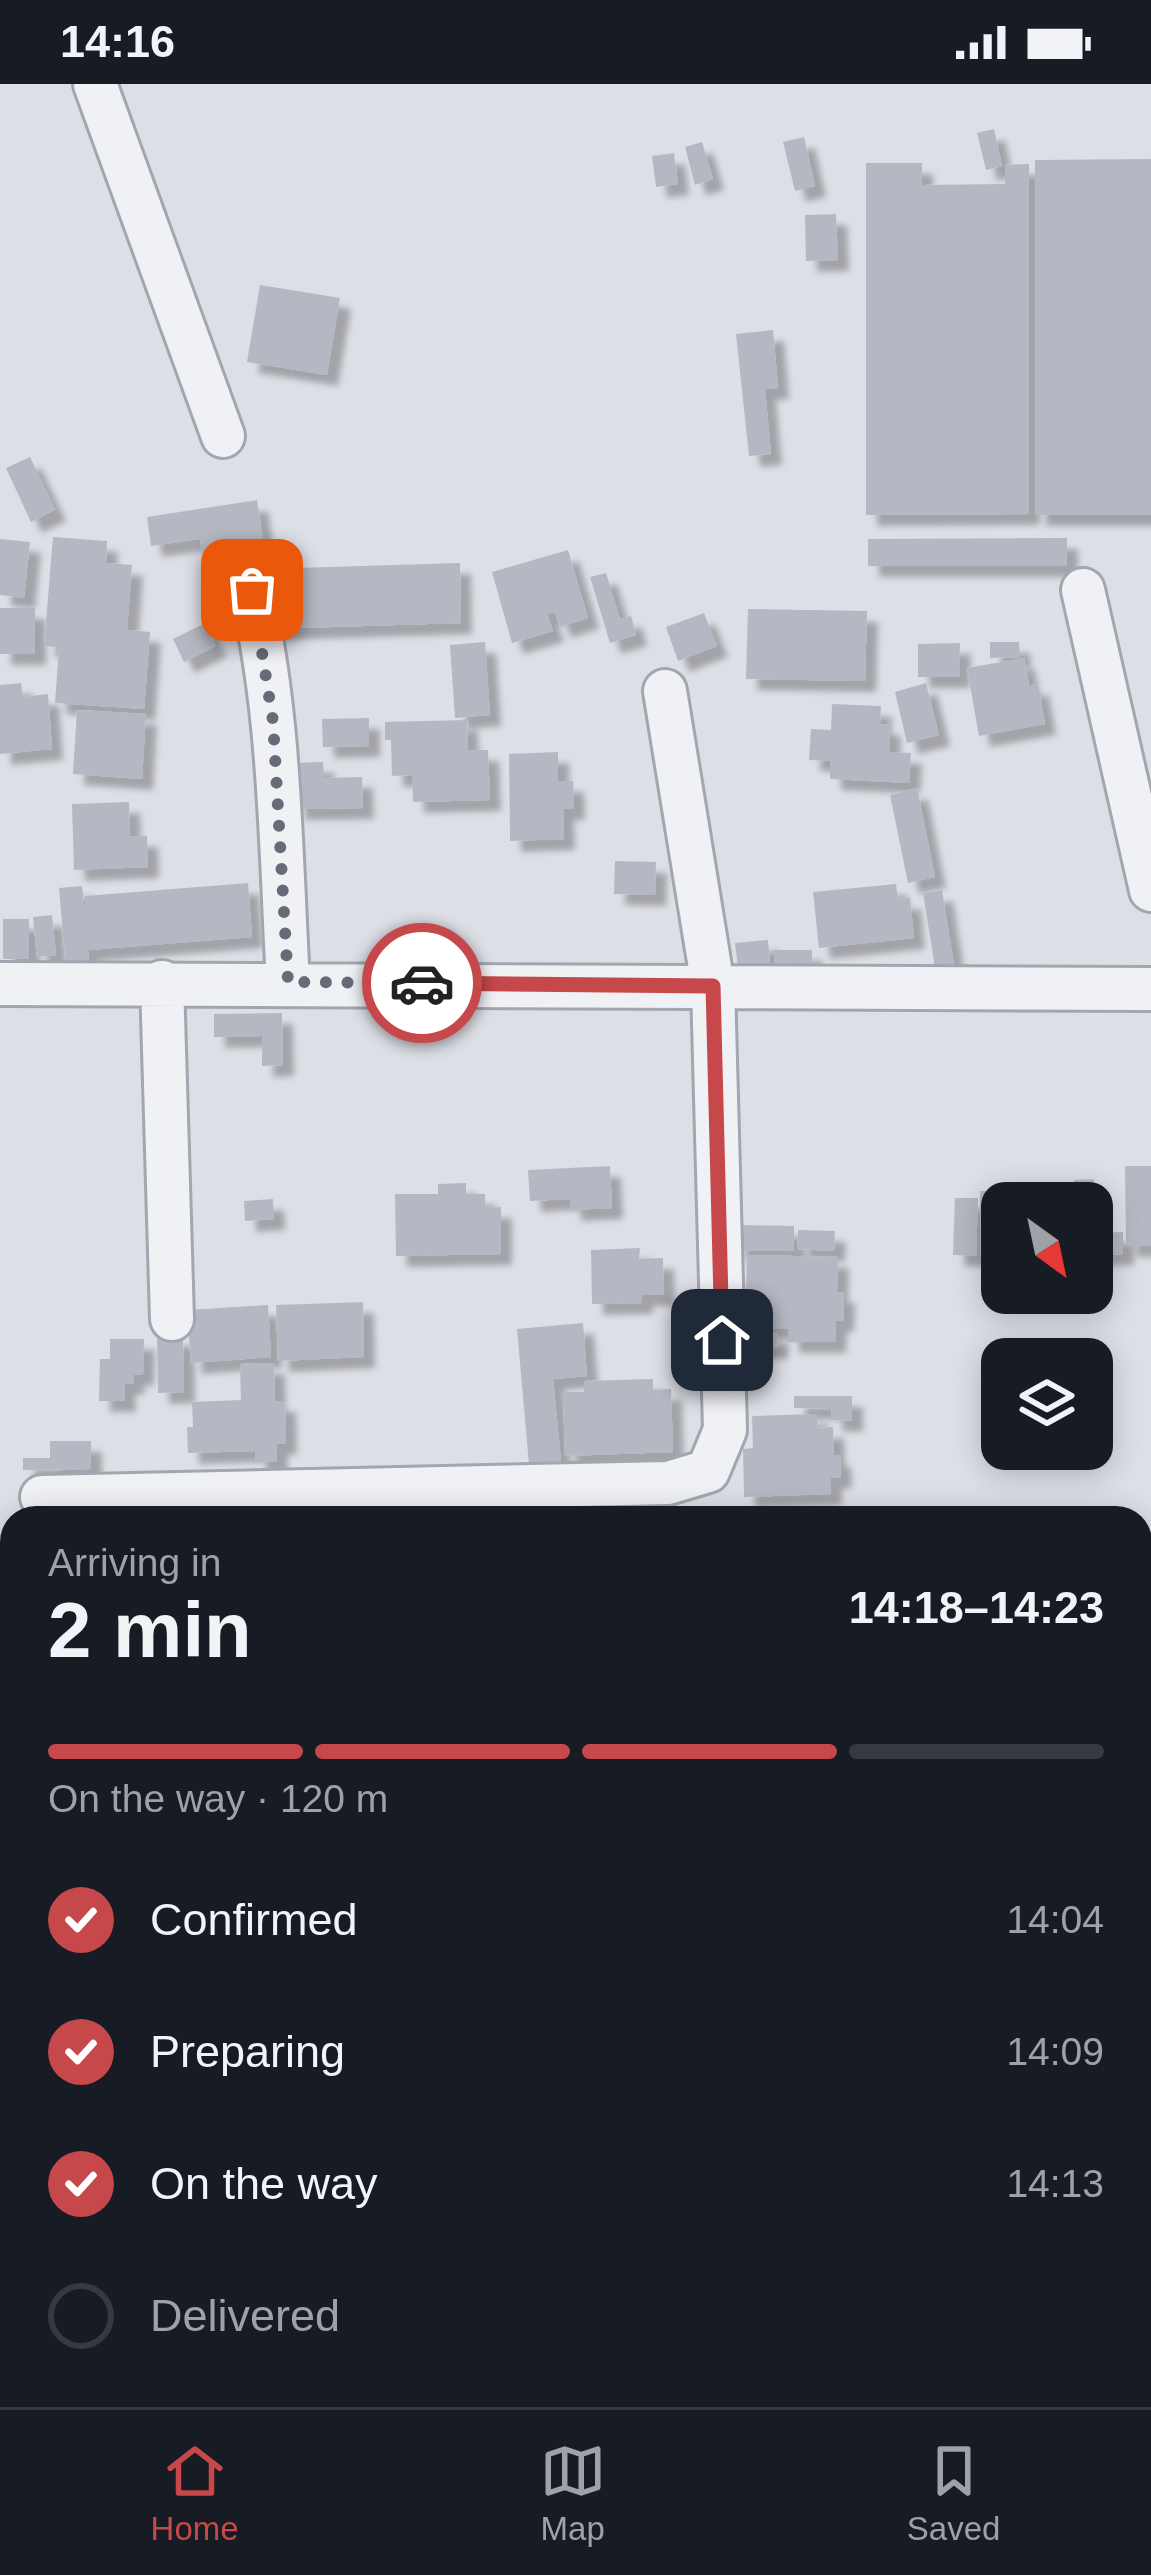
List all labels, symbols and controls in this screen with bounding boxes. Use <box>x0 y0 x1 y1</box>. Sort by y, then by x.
text: 14:16 <box>60 16 175 67</box>
pin <box>201 539 303 641</box>
icon: bag <box>219 557 285 623</box>
courier <box>362 923 482 1043</box>
icon: car <box>389 950 455 1016</box>
north arrow <box>981 1182 1113 1314</box>
map controls <box>981 1182 1113 1470</box>
pin <box>671 1289 773 1391</box>
icon: home <box>689 1307 755 1373</box>
button: layers <box>981 1338 1113 1470</box>
text: Arriving in <box>48 1541 221 1584</box>
text: 14:18–14:23 <box>849 1582 1104 1633</box>
text: 2 min <box>48 1586 252 1674</box>
text: On the way · 120 m <box>48 1777 388 1820</box>
icon: check <box>48 1887 114 1953</box>
text: Confirmed <box>150 1894 358 1945</box>
text: 14:04 <box>1006 1898 1104 1941</box>
icon: check <box>48 2019 114 2085</box>
text: Preparing <box>150 2026 345 2077</box>
text: 14:09 <box>1006 2030 1104 2073</box>
icon: check <box>48 2151 114 2217</box>
text: On the way <box>150 2158 378 2209</box>
text: 14:13 <box>1006 2162 1104 2205</box>
text: Delivered <box>150 2290 340 2341</box>
tab: Home <box>151 2438 239 2548</box>
tab: Map <box>540 2438 606 2548</box>
tab: Saved <box>907 2438 1000 2548</box>

